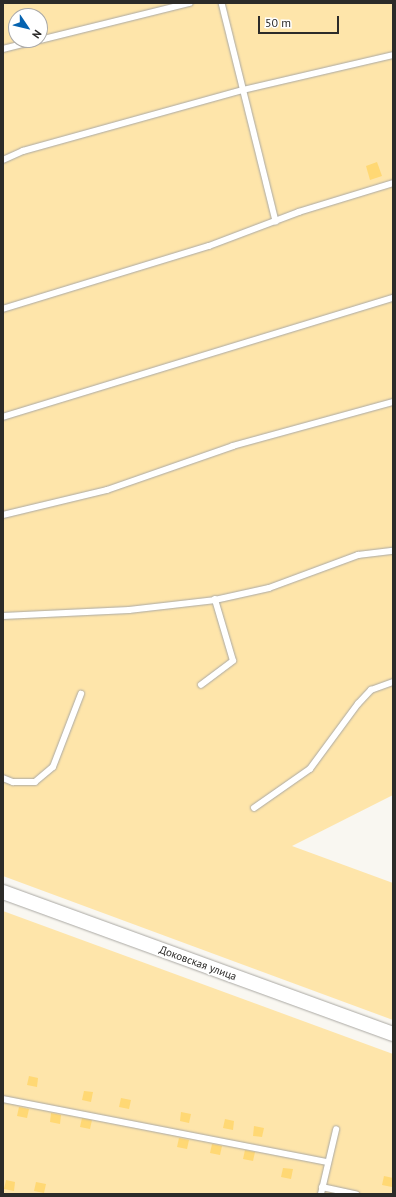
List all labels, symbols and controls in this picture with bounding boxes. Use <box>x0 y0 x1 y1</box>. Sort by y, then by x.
north arrow <box>8 8 48 48</box>
scale bar <box>260 8 341 34</box>
text: 50 m <box>265 15 291 30</box>
text: N <box>29 27 45 41</box>
street label: Доковская улица <box>158 943 238 983</box>

